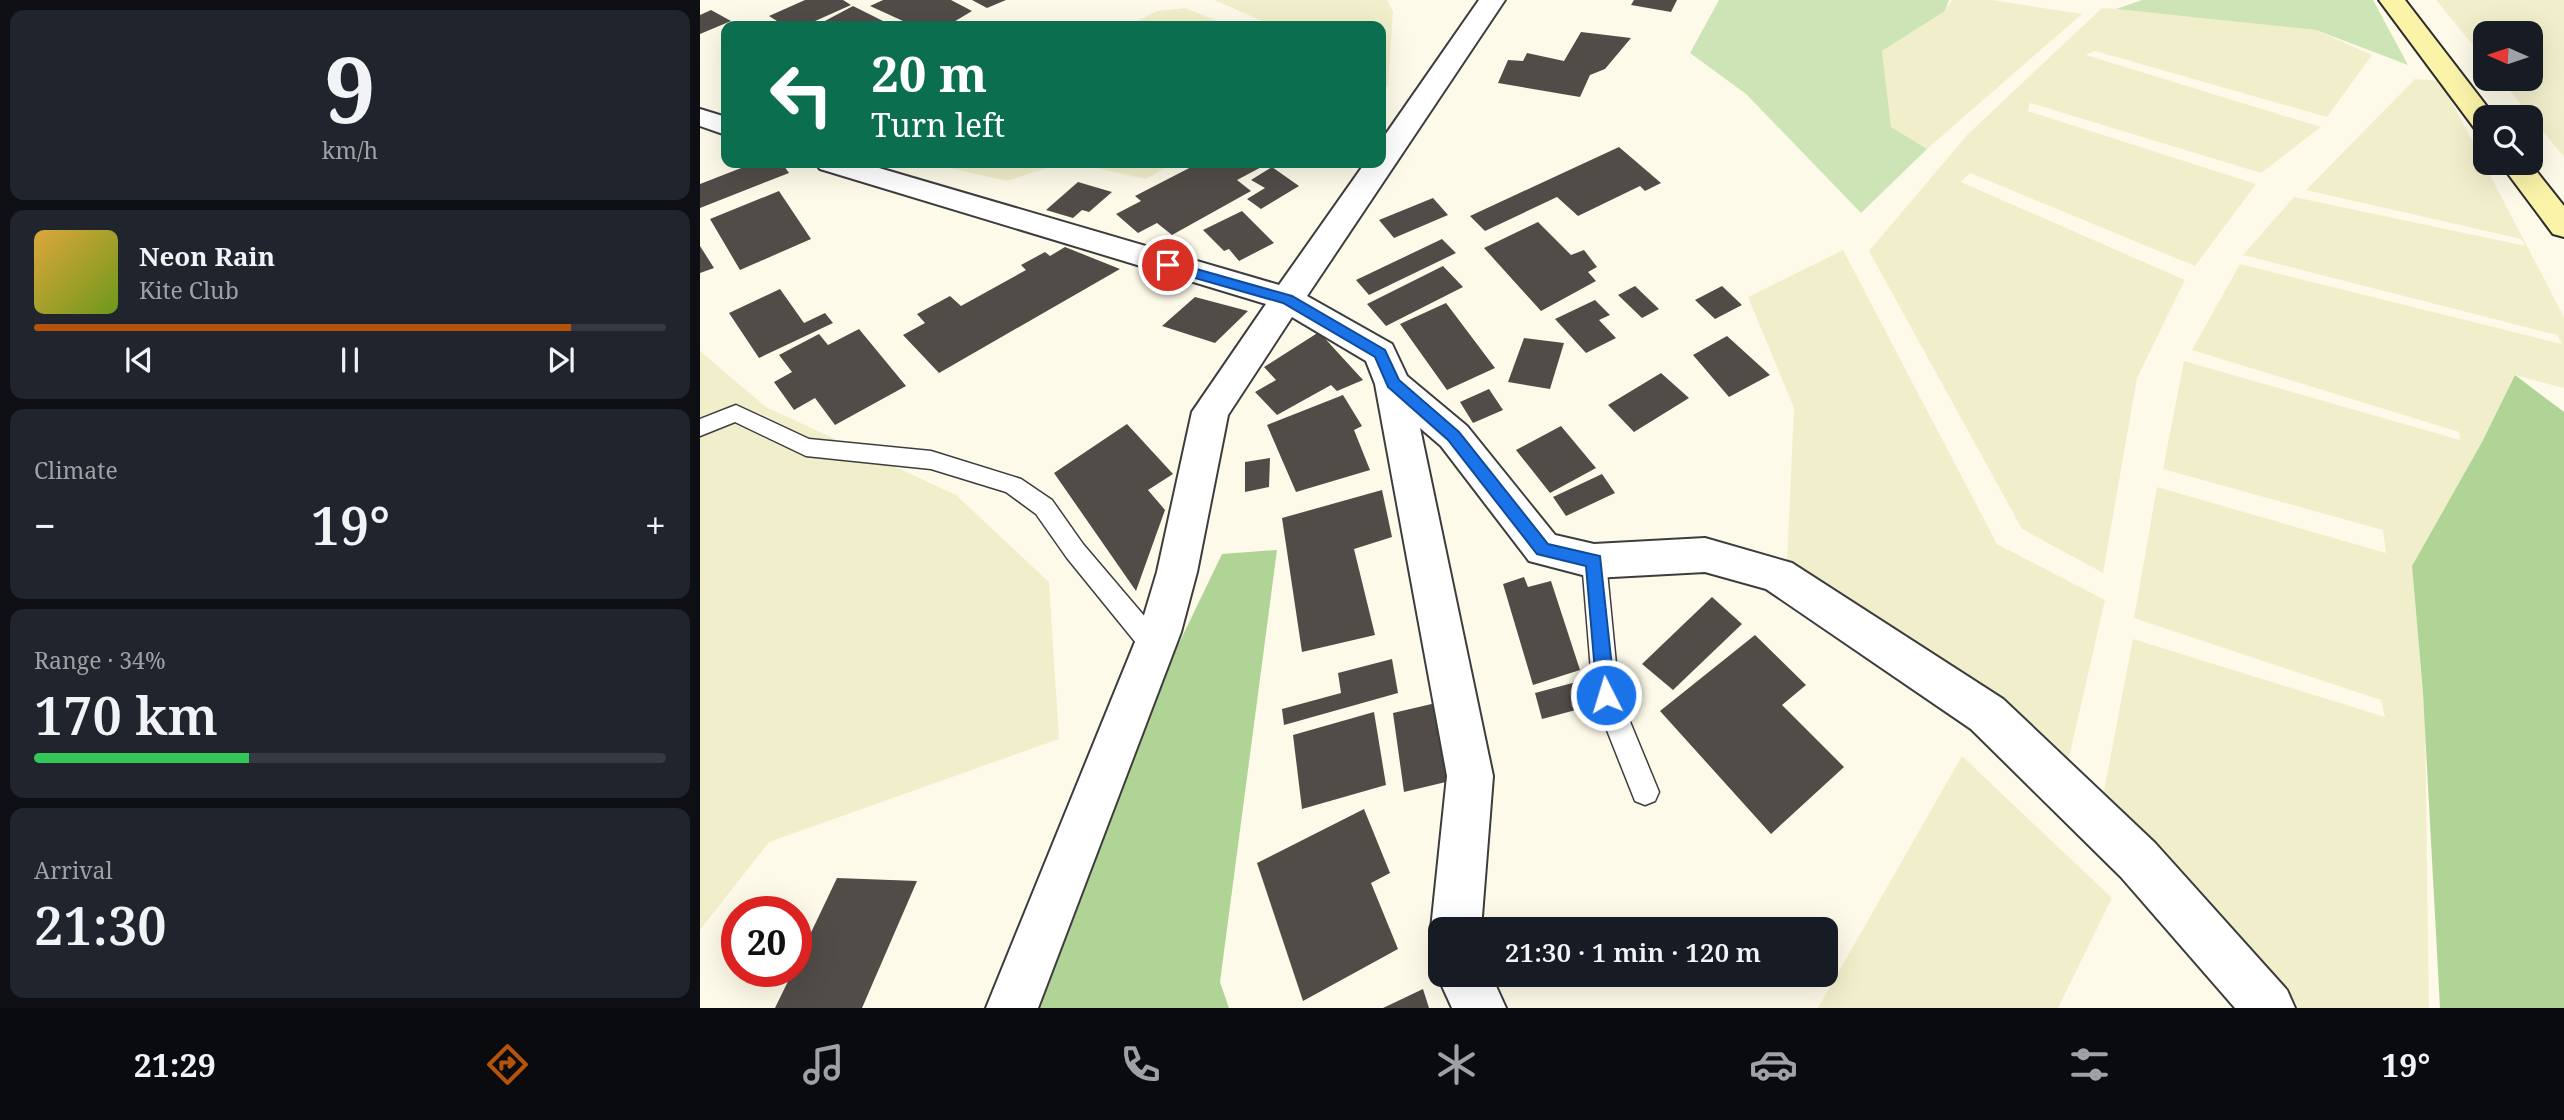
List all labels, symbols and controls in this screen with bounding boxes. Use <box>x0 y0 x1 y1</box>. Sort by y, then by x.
north arrow <box>2473 21 2543 91</box>
map controls <box>2473 21 2543 175</box>
text: 9 <box>324 26 376 150</box>
text: 20 m <box>871 40 987 106</box>
icon: left <box>756 49 847 140</box>
text: Turn left <box>871 103 1005 146</box>
button: search <box>2473 105 2543 175</box>
text: km/h <box>322 134 378 166</box>
pin <box>1138 235 1198 295</box>
text: Neon Rain <box>139 238 275 274</box>
icon: arrive <box>1149 246 1187 284</box>
text: Kite Club <box>139 274 239 306</box>
icon: previous <box>120 341 158 379</box>
icon: pause <box>331 341 369 379</box>
icon: next <box>542 341 580 379</box>
text: Climate <box>34 454 118 486</box>
text: 19° <box>311 489 390 560</box>
text: − <box>34 499 56 551</box>
text: + <box>645 499 666 551</box>
text: Range · 34% <box>34 644 166 676</box>
position arrow <box>1569 658 1643 732</box>
text: 170 km <box>34 679 218 750</box>
text: Arrival <box>34 854 113 886</box>
text: 21:30 <box>34 889 167 960</box>
speed limit sign: 20 <box>721 896 812 987</box>
text: 21:30 · 1 min · 120 m <box>1505 934 1761 970</box>
icon: directions <box>483 1040 532 1089</box>
icon: music <box>799 1040 848 1089</box>
icon: phone <box>1116 1040 1165 1089</box>
icon: climate <box>1432 1040 1481 1089</box>
icon: car <box>1749 1040 1798 1089</box>
icon: filters <box>2065 1040 2114 1089</box>
text: 21:29 <box>134 1043 216 1086</box>
text: 19° <box>2381 1043 2430 1086</box>

